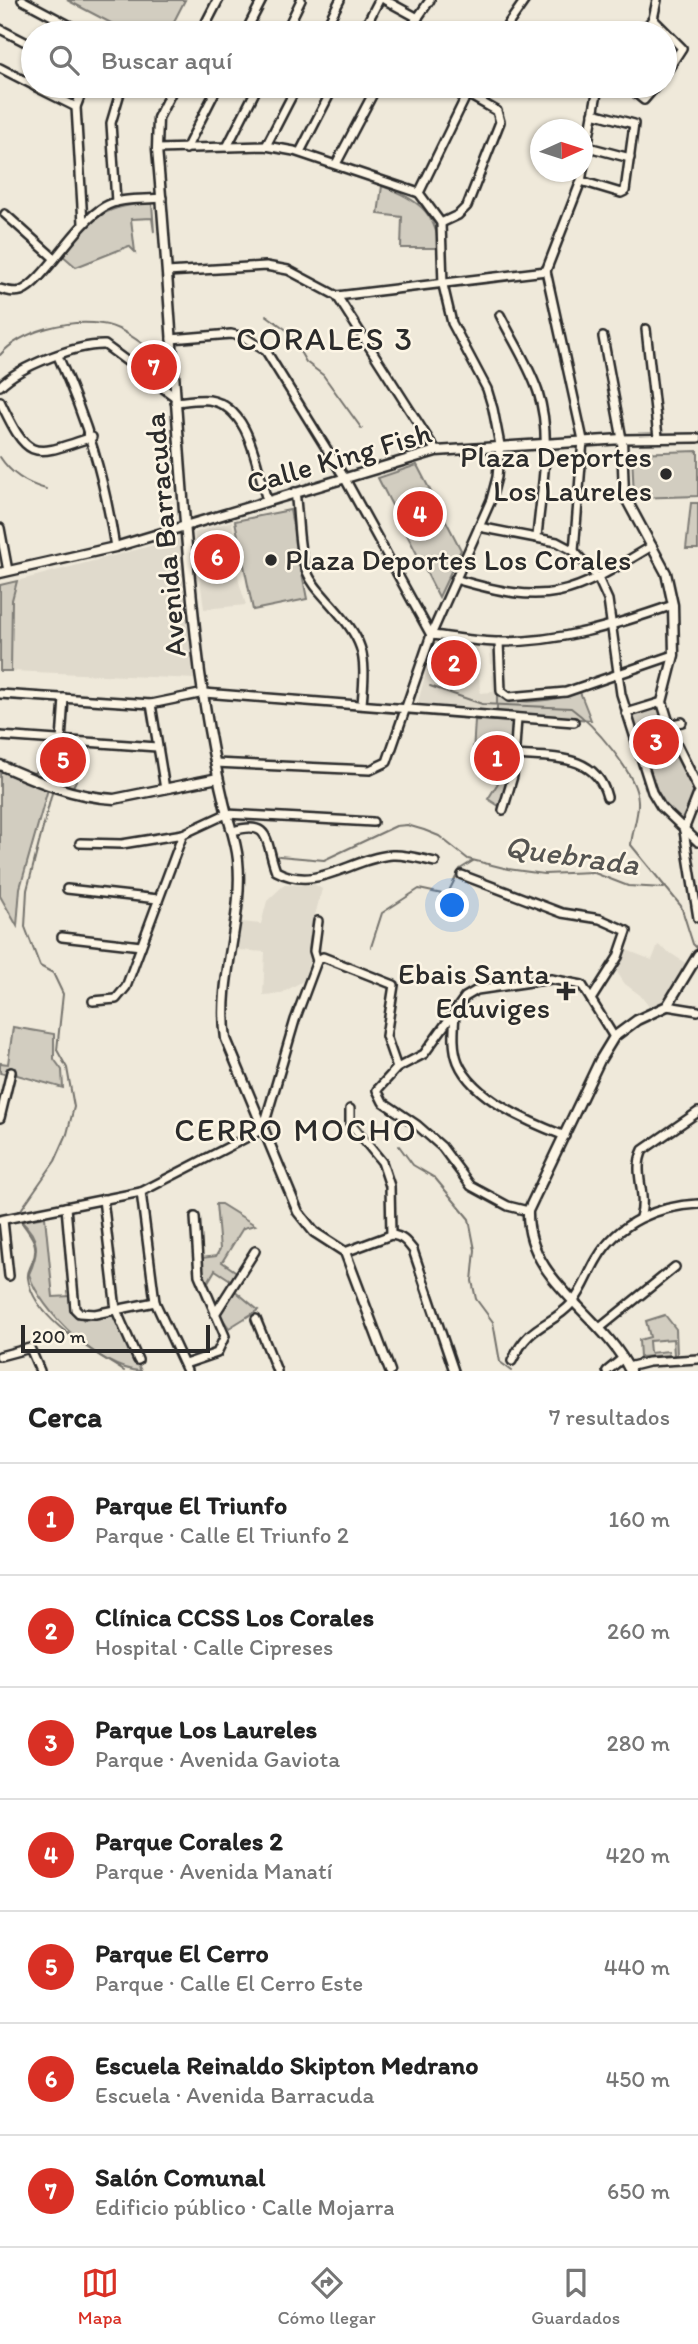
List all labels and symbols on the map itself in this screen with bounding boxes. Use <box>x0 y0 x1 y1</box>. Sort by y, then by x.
north arrow <box>530 119 593 182</box>
district label: CORALES 3 <box>236 320 414 358</box>
pin: 7 <box>131 341 177 393</box>
street label: Avenida Barracuda <box>135 411 194 659</box>
street label: Calle King Fish <box>242 413 436 502</box>
place label: Plaza Deportes Los Laureles <box>460 438 652 509</box>
marker: Plaza Deportes Los Laureles <box>658 466 674 482</box>
pin: 4 <box>397 488 443 540</box>
pin: 6 <box>194 531 240 583</box>
place label: Plaza Deportes Los Corales <box>285 541 631 578</box>
marker: Plaza Deportes Los Corales <box>263 552 279 568</box>
pin: 2 <box>431 637 477 689</box>
pin: 3 <box>633 716 679 768</box>
pin: 1 <box>474 732 520 784</box>
pin: 5 <box>40 734 86 786</box>
water label: Quebrada <box>502 827 642 883</box>
your location <box>435 888 469 922</box>
place label: Ebais Santa Eduviges <box>398 955 550 1026</box>
marker: Ebais Santa Eduviges <box>556 981 576 1001</box>
district label: CERRO MOCHO <box>174 1111 418 1149</box>
scale bar <box>21 1322 210 1354</box>

